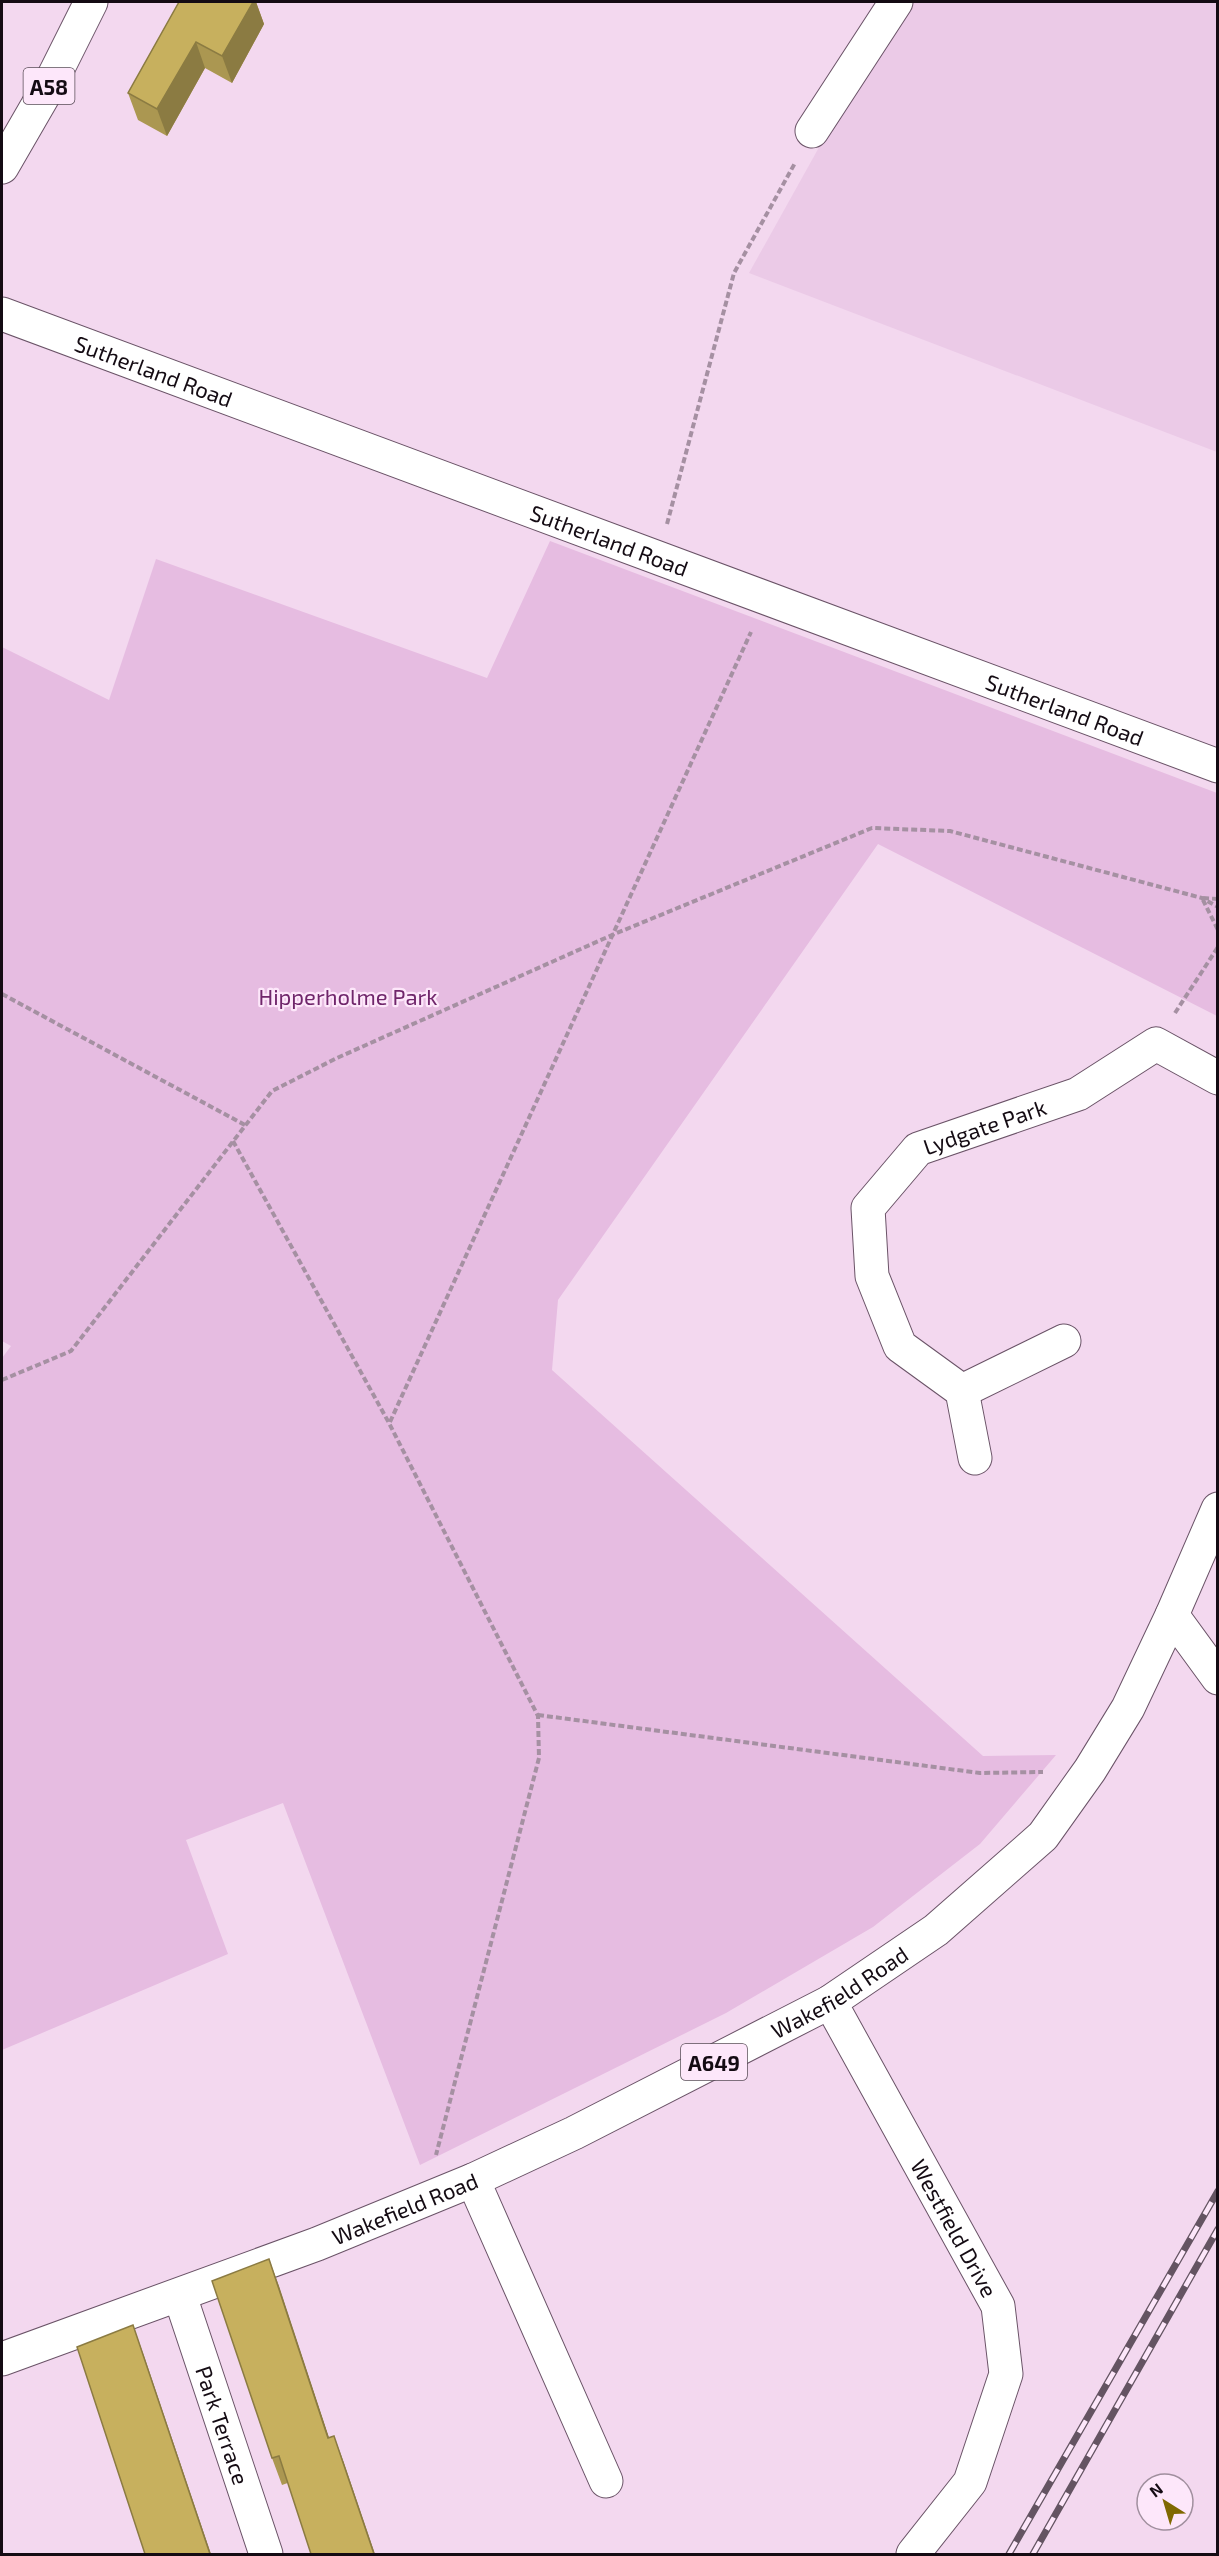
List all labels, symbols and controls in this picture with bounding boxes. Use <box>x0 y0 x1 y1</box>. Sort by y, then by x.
road number: A58 <box>23 68 74 104</box>
street label: Sutherland Road <box>71 329 236 412</box>
street label: Sutherland Road <box>527 499 692 581</box>
street label: Sutherland Road <box>982 668 1147 750</box>
park label: Hipperholme Park <box>258 983 438 1009</box>
street label: Lydgate Park <box>920 1093 1049 1159</box>
street label: Wakefield Road <box>767 1940 912 2043</box>
road number: A649 <box>681 2044 747 2080</box>
street label: Westfield Drive <box>906 2154 1003 2301</box>
street label: Wakefield Road <box>328 2167 481 2250</box>
street label: Park Terrace <box>191 2362 255 2488</box>
north arrow <box>1135 2472 1195 2532</box>
text: N <box>1145 2479 1166 2501</box>

